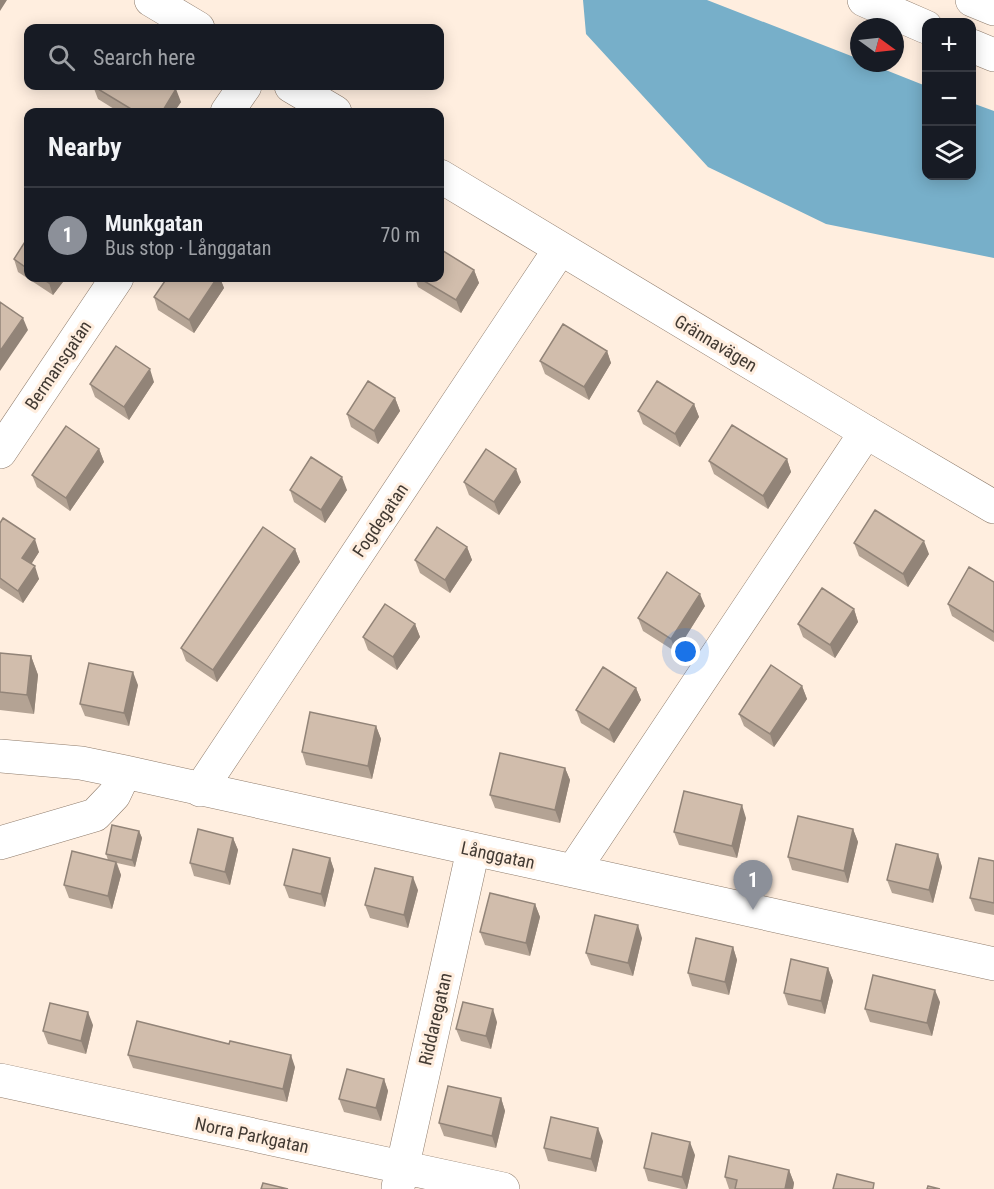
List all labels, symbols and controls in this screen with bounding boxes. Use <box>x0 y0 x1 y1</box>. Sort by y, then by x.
north arrow <box>850 18 904 72</box>
map controls <box>922 18 976 180</box>
button: + <box>922 18 976 72</box>
search box <box>24 24 444 90</box>
icon: search <box>45 41 78 74</box>
text: Search here <box>93 45 195 70</box>
button: − <box>922 72 976 126</box>
button: layers <box>922 126 976 180</box>
text: Nearby <box>48 132 122 162</box>
text: Munkgatan <box>105 211 203 236</box>
text: 1 <box>62 223 73 247</box>
text: 70 m <box>381 223 420 247</box>
text: Bus stop · Långgatan <box>105 236 271 260</box>
street label: Grännavägen <box>671 310 761 376</box>
street label: Bermansgatan <box>20 316 96 414</box>
street label: Fogdegatan <box>348 479 412 561</box>
your location <box>671 637 700 666</box>
street label: Långgatan <box>459 837 537 873</box>
pin: 1 <box>734 860 772 910</box>
street label: Riddaregatan <box>414 971 456 1067</box>
street label: Norra Parkgatan <box>193 1113 311 1157</box>

